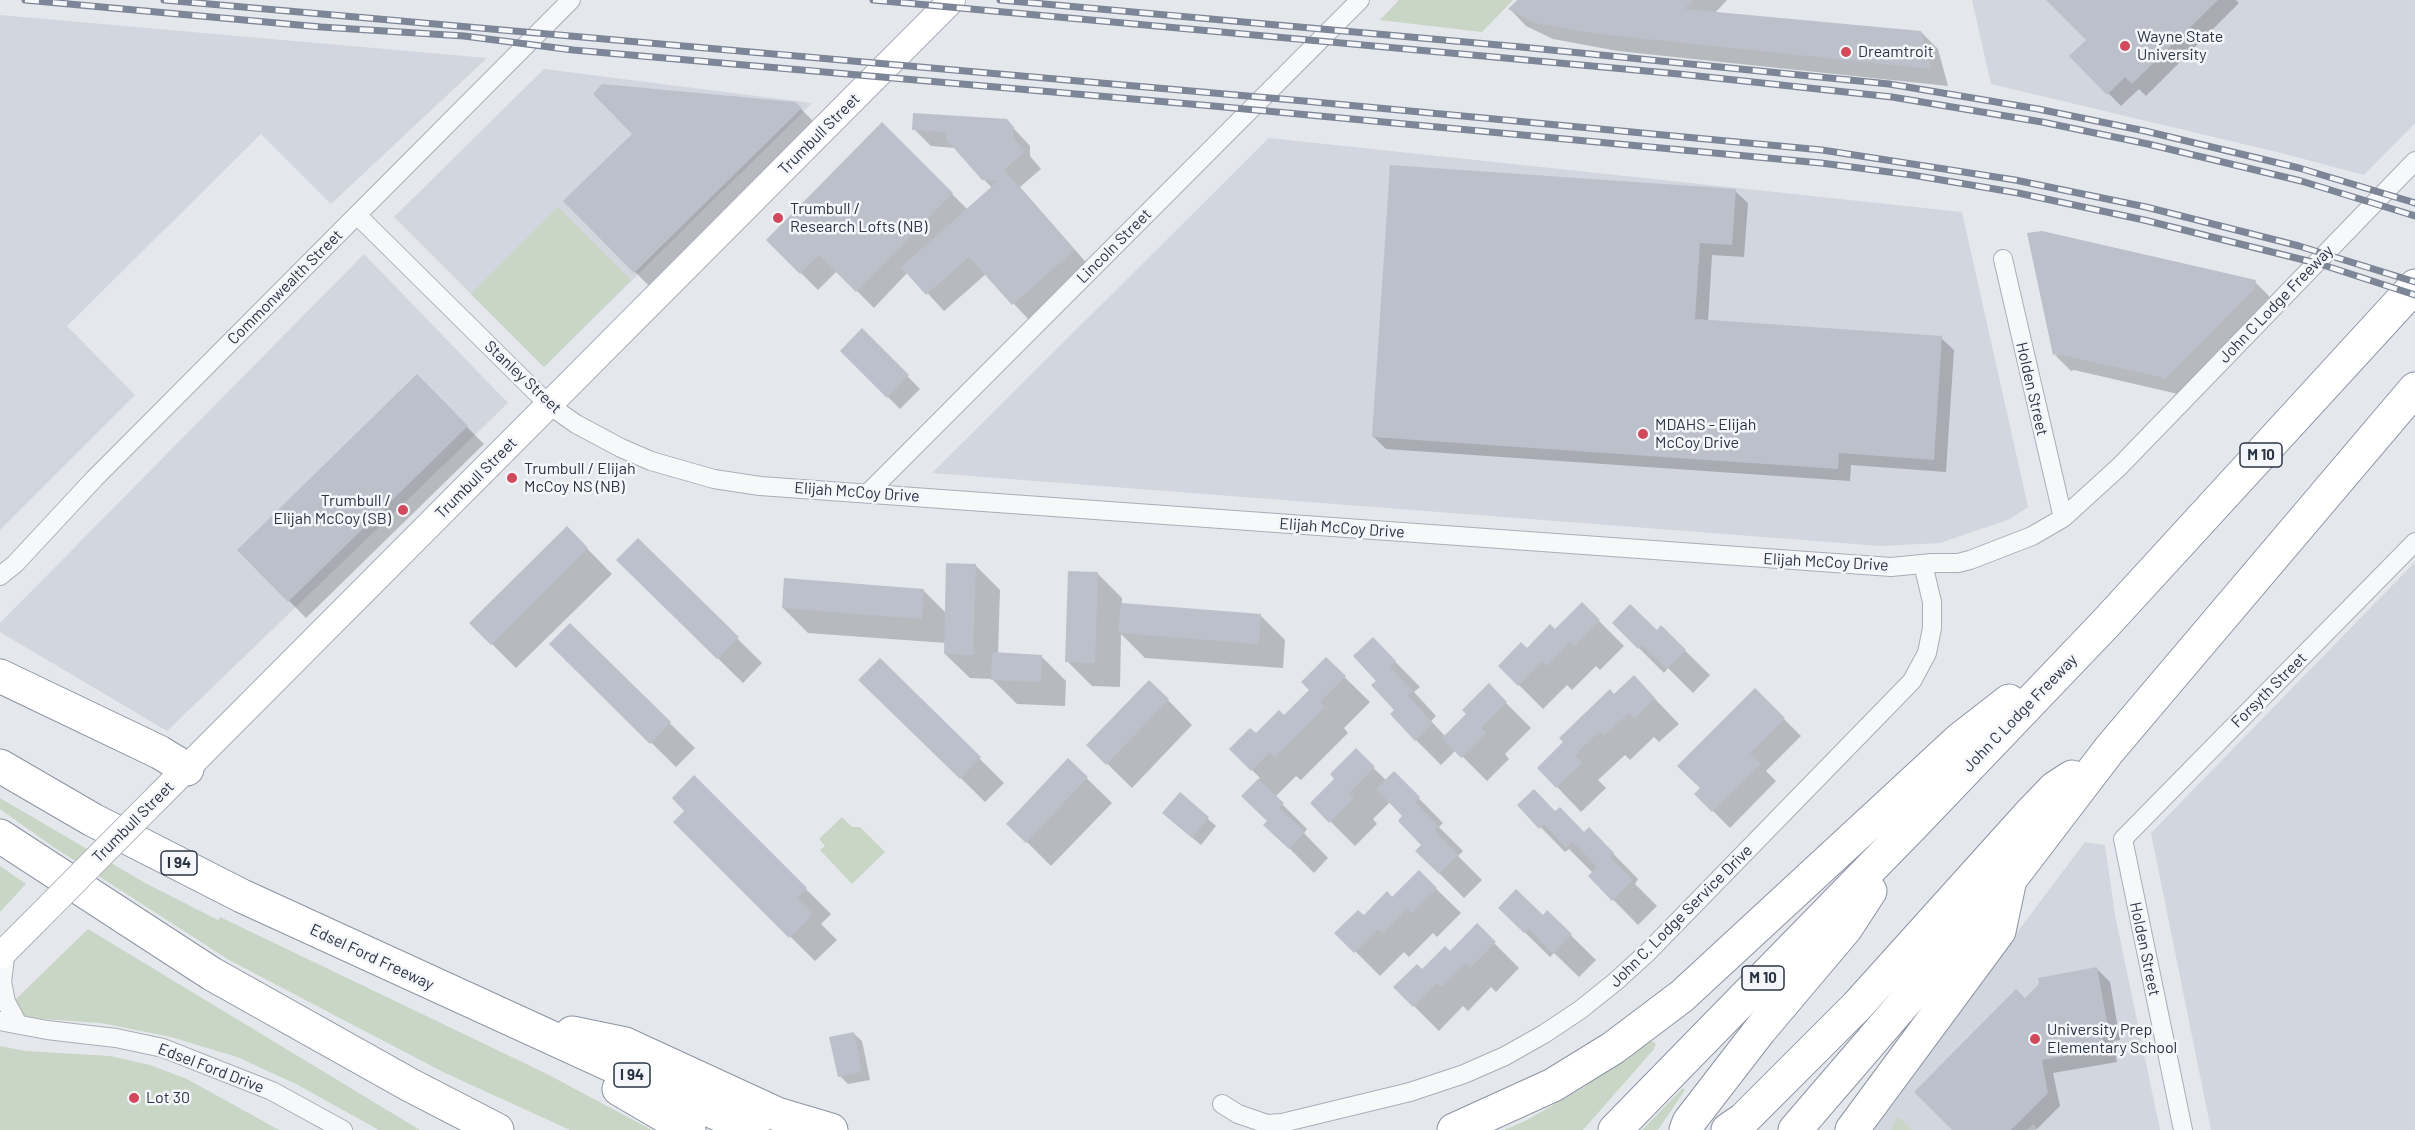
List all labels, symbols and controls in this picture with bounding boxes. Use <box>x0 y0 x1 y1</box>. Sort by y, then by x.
place label: Wayne State University <box>2137 27 2223 65</box>
marker: Wayne State University <box>2118 39 2132 53</box>
place label: Dreamtroit <box>1858 42 1934 62</box>
marker: Dreamtroit <box>1839 45 1853 59</box>
street label: Trumbull Street <box>774 89 864 179</box>
place label: Trumbull / Research Lofts (NB) <box>790 199 927 237</box>
street label: Lincoln Street <box>1073 205 1155 287</box>
marker: Trumbull / Research Lofts (NB) <box>771 211 785 225</box>
street label: Commonwealth Street <box>223 225 347 349</box>
street label: John C Lodge Freeway <box>2215 241 2337 367</box>
street label: Stanley Street <box>481 336 565 418</box>
street label: Holden Street <box>2012 340 2052 438</box>
place label: MDAHS - Elijah McCoy Drive <box>1655 415 1756 453</box>
marker: MDAHS - Elijah McCoy Drive <box>1636 427 1650 441</box>
street label: Trumbull Street <box>431 433 521 523</box>
road number: M 10 <box>2240 443 2282 467</box>
place label: Trumbull / Elijah McCoy NS (NB) <box>524 459 636 497</box>
marker: Trumbull / Elijah McCoy NS (NB) <box>505 471 519 485</box>
street label: Elijah McCoy Drive <box>794 478 920 506</box>
place label: Trumbull / Elijah McCoy (SB) <box>273 491 391 529</box>
marker: Trumbull / Elijah McCoy (SB) <box>396 503 410 517</box>
street label: Elijah McCoy Drive <box>1279 514 1405 542</box>
street label: Elijah McCoy Drive <box>1763 549 1889 575</box>
street label: Forsyth Street <box>2227 648 2311 732</box>
street label: John C Lodge Freeway <box>1959 650 2081 776</box>
street label: Trumbull Street <box>88 777 178 867</box>
street label: John C. Lodge Service Drive <box>1606 841 1756 991</box>
road number: I 94 <box>161 851 197 875</box>
street label: Holden Street <box>2126 900 2164 998</box>
street label: Edsel Ford Freeway <box>307 920 437 994</box>
road number: M 10 <box>1742 966 1784 990</box>
place label: University Prep Elementary School <box>2047 1020 2177 1058</box>
marker: University Prep Elementary School <box>2028 1032 2042 1046</box>
street label: Edsel Ford Drive <box>155 1039 267 1097</box>
road number: I 94 <box>614 1063 650 1087</box>
place label: Lot 30 <box>146 1088 190 1108</box>
marker: Lot 30 <box>127 1091 141 1105</box>

